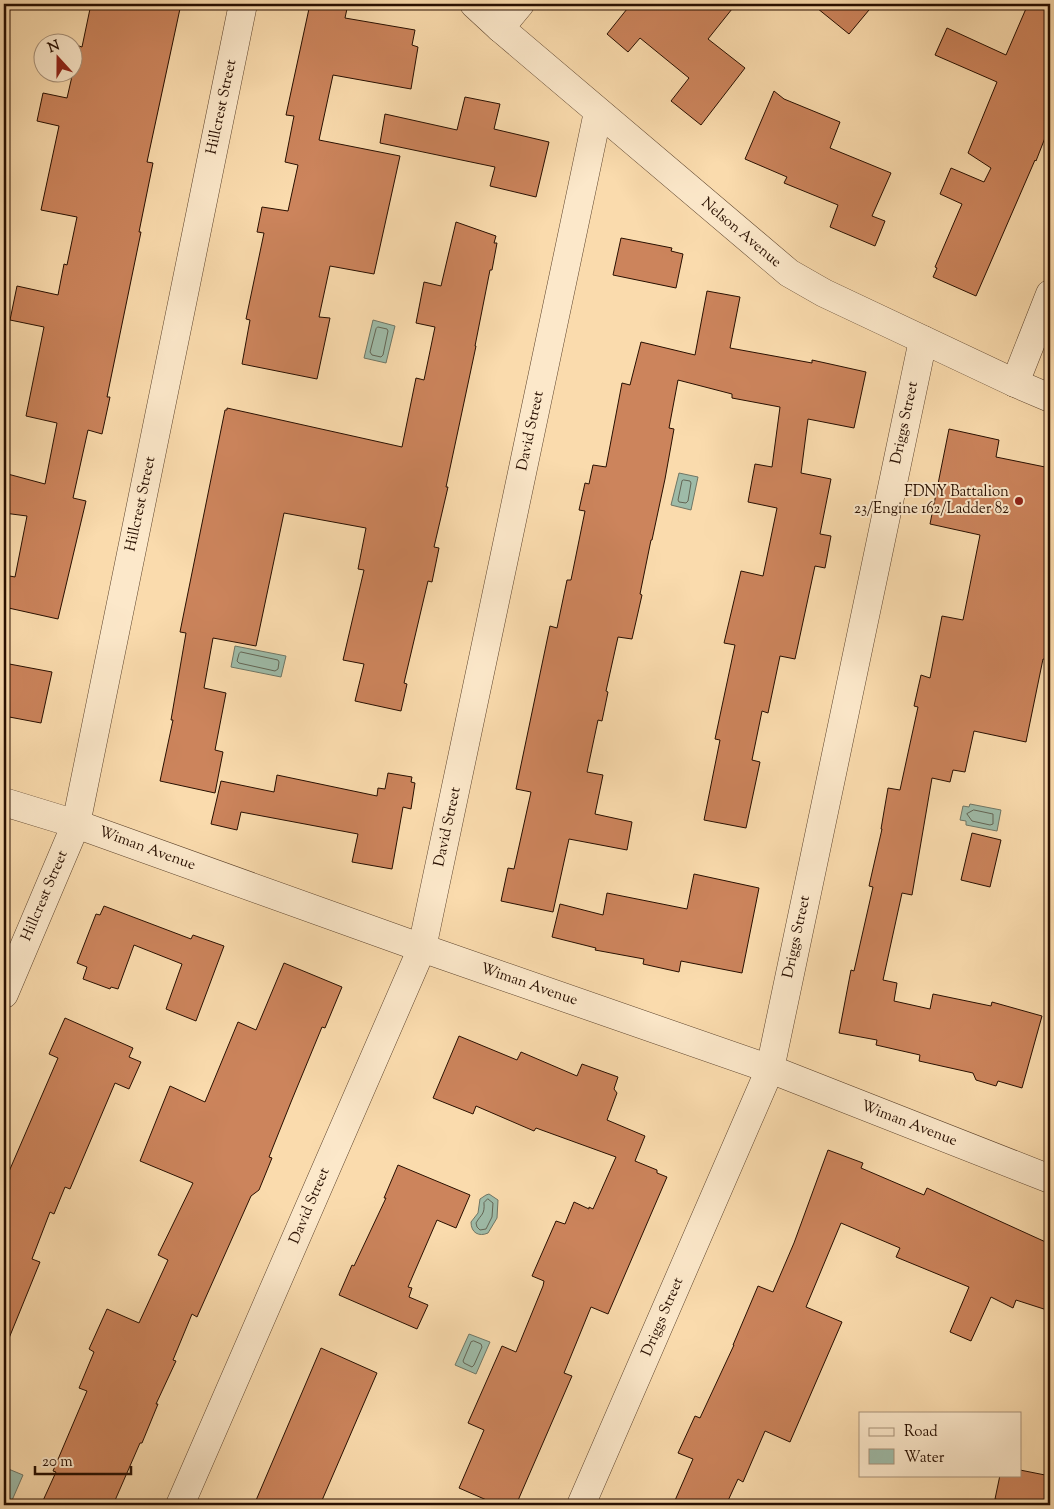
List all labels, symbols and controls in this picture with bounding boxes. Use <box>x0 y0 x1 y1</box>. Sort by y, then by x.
north arrow <box>32 32 82 82</box>
text: N <box>45 36 63 59</box>
street label: Hillcrest Street <box>202 58 242 156</box>
street label: Nelson Avenue <box>696 193 786 273</box>
street label: Driggs Street <box>886 380 924 466</box>
street label: David Street <box>512 389 550 473</box>
street label: Hillcrest Street <box>121 455 161 553</box>
place label: FDNY Battalion 23/Engine 162/Ladder 82 <box>854 482 1009 520</box>
marker: FDNY Battalion 23/Engine 162/Ladder 82 <box>1013 495 1025 507</box>
street label: David Street <box>429 785 467 869</box>
street label: Wiman Avenue <box>96 822 198 876</box>
street label: Hillcrest Street <box>16 847 74 945</box>
street label: Driggs Street <box>778 894 816 980</box>
street label: Wiman Avenue <box>478 959 580 1011</box>
street label: Wiman Avenue <box>858 1096 960 1152</box>
street label: David Street <box>285 1165 335 1247</box>
street label: Driggs Street <box>637 1274 689 1360</box>
legend <box>859 1412 1022 1476</box>
text: Road <box>904 1422 938 1443</box>
scale bar <box>35 1444 131 1476</box>
text: Water <box>904 1448 945 1469</box>
text: 20 m <box>42 1452 73 1473</box>

